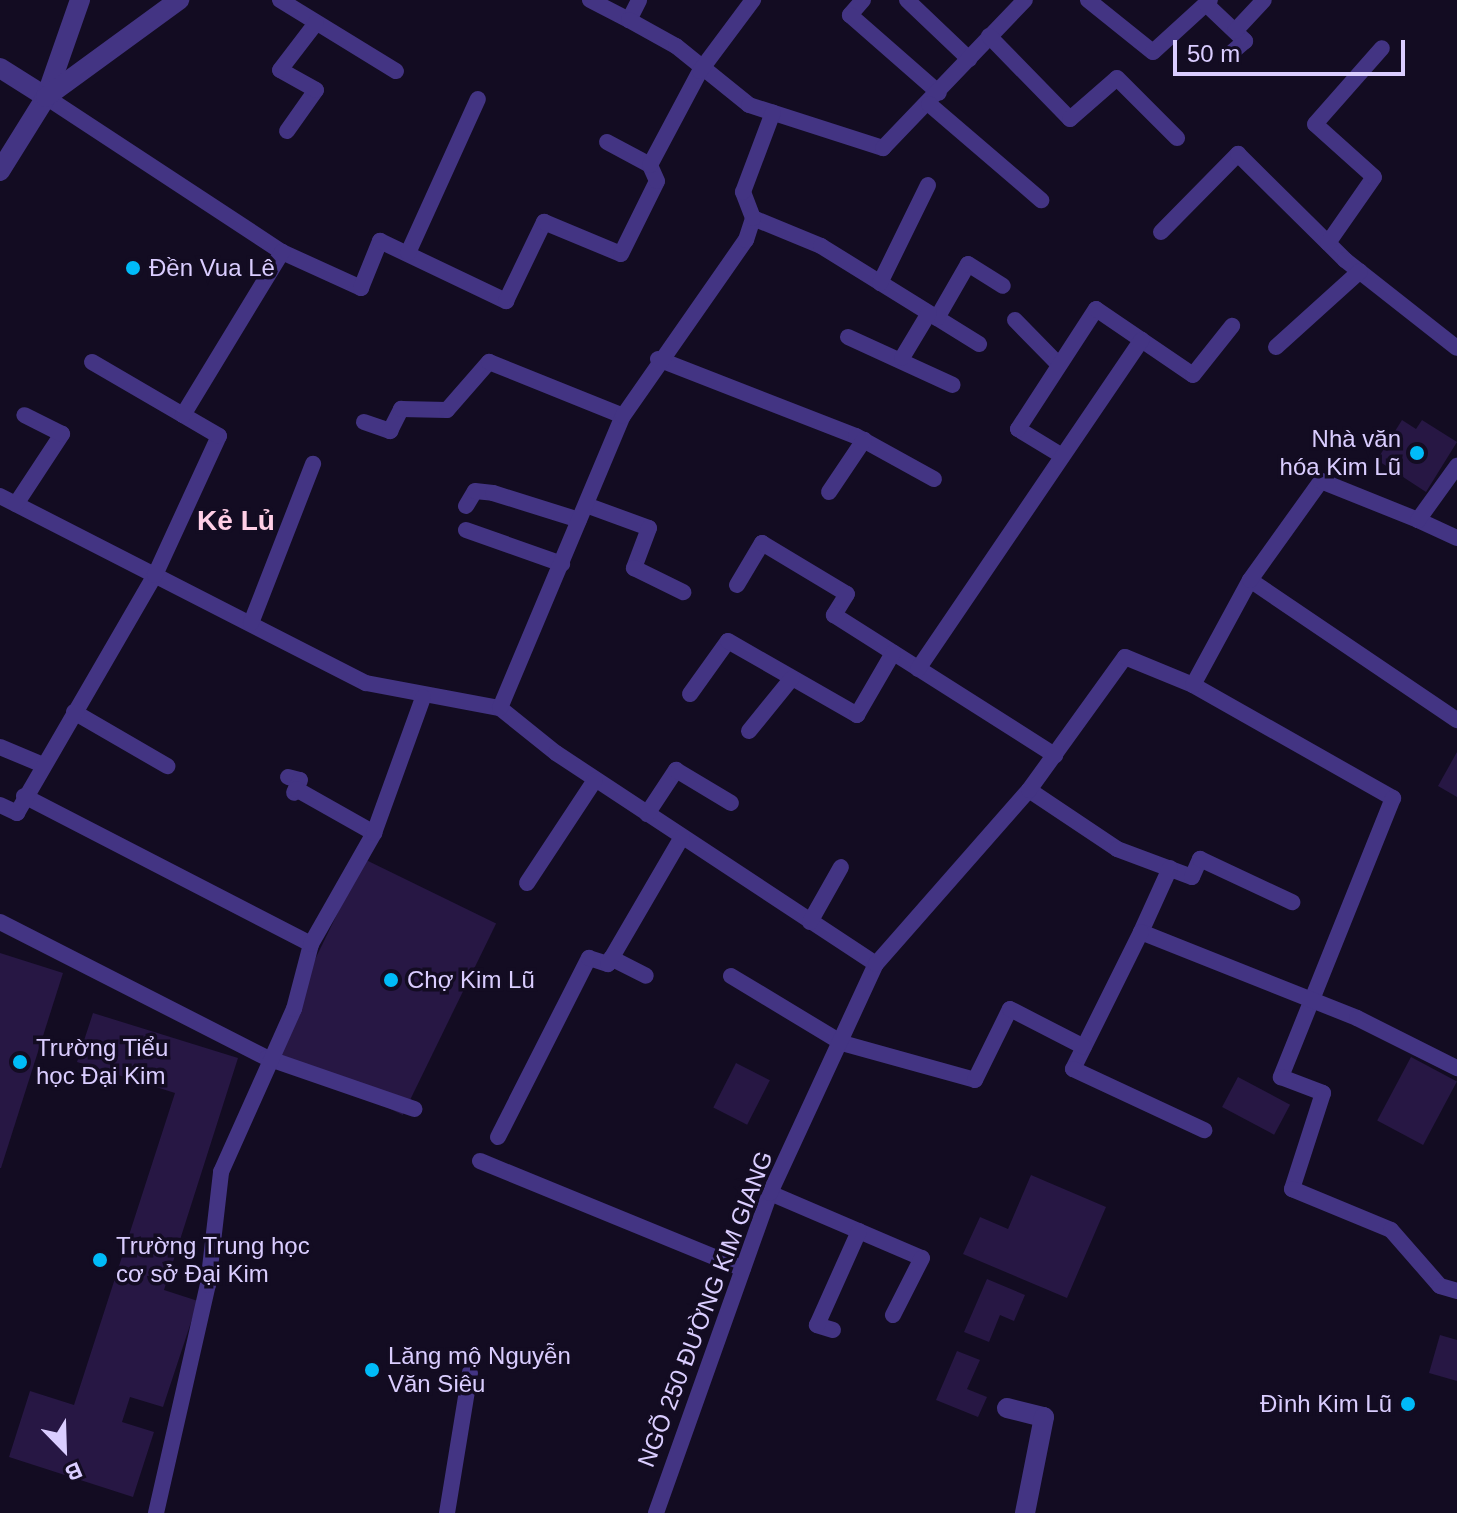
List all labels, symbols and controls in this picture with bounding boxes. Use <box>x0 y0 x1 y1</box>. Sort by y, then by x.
scale bar <box>1177 24 1409 74</box>
text: 50 m <box>1187 40 1240 67</box>
place label: Đền Vua Lê <box>149 254 275 282</box>
marker: Đền Vua Lê <box>124 259 142 277</box>
place label: Nhà văn hóa Kim Lũ <box>1280 425 1401 481</box>
marker: Nhà văn hóa Kim Lũ <box>1408 444 1426 462</box>
district label: Kẻ Lủ <box>197 504 275 538</box>
place label: Chợ Kim Lũ <box>407 966 535 994</box>
marker: Chợ Kim Lũ <box>382 971 400 989</box>
place label: Trường Tiểu học Đại Kim <box>36 1034 169 1090</box>
marker: Trường Tiểu học Đại Kim <box>11 1053 29 1071</box>
street label: NGÕ 250 ĐƯỜNG KIM GIANG <box>631 1147 779 1471</box>
place label: Trường Trung học cơ sở Đại Kim <box>116 1232 310 1288</box>
marker: Trường Trung học cơ sở Đại Kim <box>91 1251 109 1269</box>
place label: Lăng mộ Nguyễn Văn Siêu <box>388 1342 571 1398</box>
marker: Lăng mộ Nguyễn Văn Siêu <box>363 1361 381 1379</box>
place label: Đình Kim Lũ <box>1260 1390 1392 1418</box>
marker: Đình Kim Lũ <box>1399 1395 1417 1413</box>
north arrow <box>24 1409 104 1489</box>
text: B <box>61 1457 86 1486</box>

